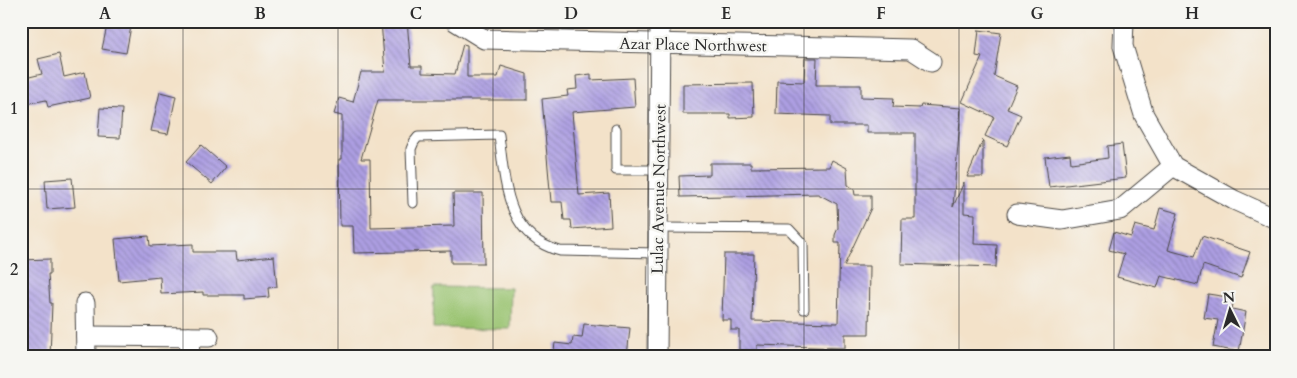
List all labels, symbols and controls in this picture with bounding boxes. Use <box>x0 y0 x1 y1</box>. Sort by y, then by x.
text: A <box>99 3 111 25</box>
text: B <box>254 3 266 25</box>
text: C <box>410 3 422 25</box>
text: D <box>564 3 578 25</box>
text: E <box>721 3 731 25</box>
text: F <box>876 3 886 25</box>
text: G <box>1030 3 1044 25</box>
text: H <box>1185 3 1199 25</box>
street label: Azar Place Northwest <box>619 33 767 57</box>
text: 1 <box>10 98 18 120</box>
street label: Lulac Avenue Northwest <box>647 104 671 274</box>
text: 2 <box>10 259 18 281</box>
north arrow <box>1204 286 1254 336</box>
text: N <box>1222 288 1236 308</box>

